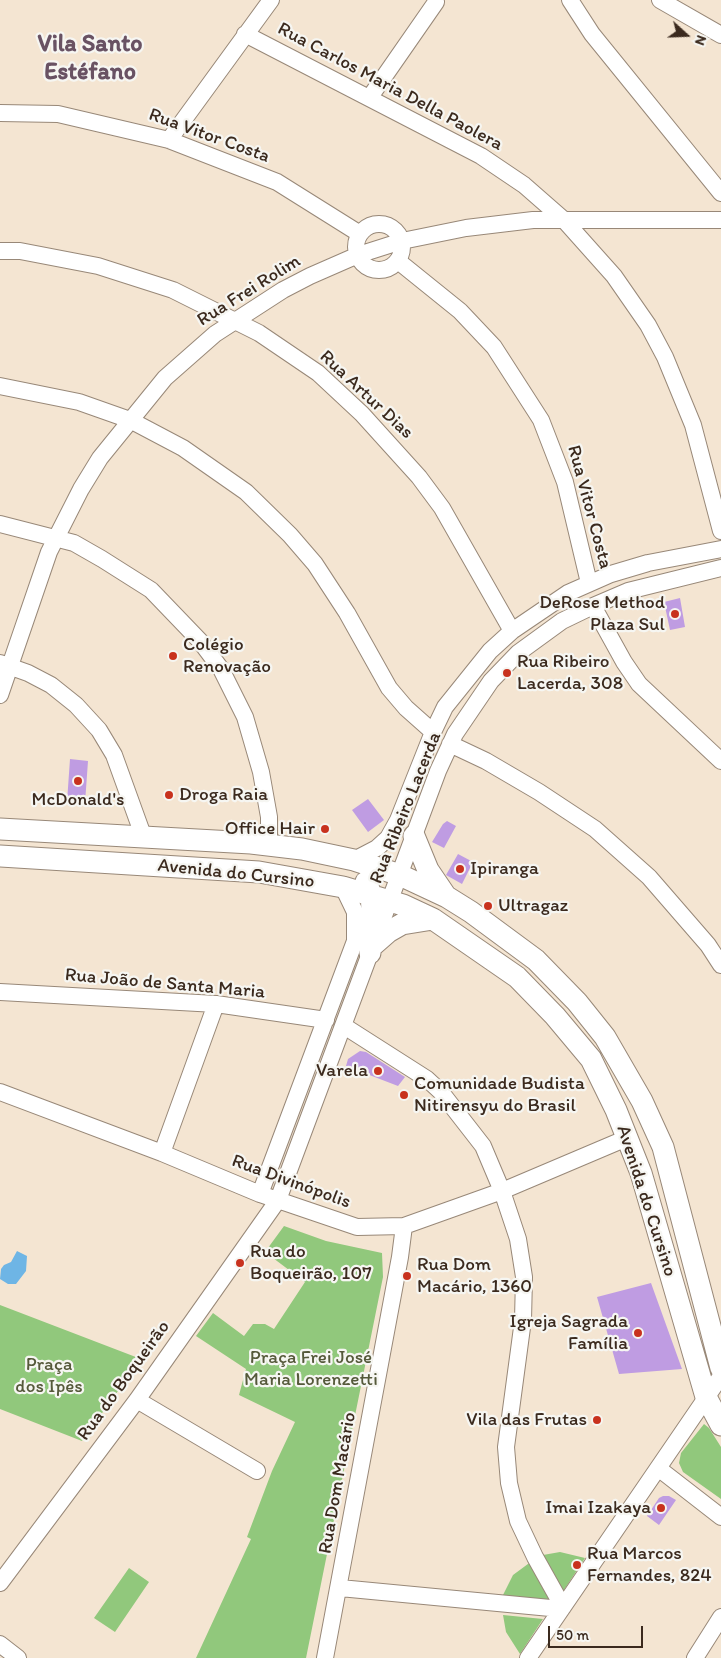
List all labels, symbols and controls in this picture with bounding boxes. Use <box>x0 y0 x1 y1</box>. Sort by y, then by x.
north arrow <box>661 10 711 60</box>
street label: Rua Carlos Maria Della Paolera <box>273 18 507 156</box>
district label: Vila Santo Estéfano <box>38 31 142 87</box>
text: N <box>691 33 710 48</box>
street label: Rua Vitor Costa <box>146 104 272 168</box>
street label: Rua Frei Rolim <box>193 250 305 332</box>
street label: Rua Artur Dias <box>314 346 418 444</box>
street label: Rua Vitor Costa <box>562 443 616 571</box>
place label: DeRose Method Plaza Sul <box>539 592 665 636</box>
marker: DeRose Method Plaza Sul <box>669 608 681 620</box>
place label: Colégio Renovação <box>183 634 271 678</box>
marker: Colégio Renovação <box>167 650 179 662</box>
place label: Rua Ribeiro Lacerda, 308 <box>517 651 623 695</box>
marker: Rua Ribeiro Lacerda, 308 <box>501 667 513 679</box>
street label: Rua Ribeiro Lacerda <box>365 729 447 887</box>
marker: McDonald's <box>72 775 84 787</box>
place label: Droga Raia <box>179 784 268 806</box>
place label: McDonald's <box>32 789 124 811</box>
marker: Droga Raia <box>163 789 175 801</box>
place label: Office Hair <box>225 818 315 840</box>
marker: Office Hair <box>319 823 331 835</box>
street label: Avenida do Cursino <box>156 854 316 894</box>
place label: Ipiranga <box>470 858 539 880</box>
marker: Ipiranga <box>454 863 466 875</box>
place label: Ultragaz <box>498 895 568 917</box>
marker: Ultragaz <box>482 900 494 912</box>
street label: Rua João de Santa Maria <box>64 964 266 1004</box>
place label: Varela <box>316 1060 368 1082</box>
marker: Varela <box>372 1065 384 1077</box>
place label: Comunidade Budista Nitirensyu do Brasil <box>414 1073 585 1117</box>
marker: Comunidade Budista Nitirensyu do Brasil <box>398 1089 410 1101</box>
street label: Avenida do Cursino <box>611 1123 681 1279</box>
street label: Rua Divinópolis <box>228 1150 354 1214</box>
place label: Rua do Boqueirão, 107 <box>250 1241 372 1285</box>
place label: Rua Dom Macário, 1360 <box>417 1254 532 1298</box>
marker: Rua do Boqueirão, 107 <box>234 1257 246 1269</box>
marker: Rua Dom Macário, 1360 <box>401 1270 413 1282</box>
place label: Igreja Sagrada Família <box>510 1311 628 1355</box>
street label: Rua do Boqueirão <box>73 1316 175 1446</box>
marker: Igreja Sagrada Família <box>632 1327 644 1339</box>
park label: Praça Frei José Maria Lorenzetti <box>244 1347 378 1391</box>
park label: Praça dos Ipês <box>15 1354 83 1398</box>
place label: Vila das Frutas <box>466 1409 587 1431</box>
street label: Rua Dom Macário <box>314 1410 362 1556</box>
marker: Vila das Frutas <box>591 1414 603 1426</box>
place label: Imai Izakaya <box>545 1497 651 1519</box>
marker: Imai Izakaya <box>655 1502 667 1514</box>
place label: Rua Marcos Fernandes, 824 <box>587 1543 712 1587</box>
marker: Rua Marcos Fernandes, 824 <box>571 1559 583 1571</box>
scale bar <box>551 1616 646 1648</box>
text: 50 m <box>556 1626 589 1644</box>

